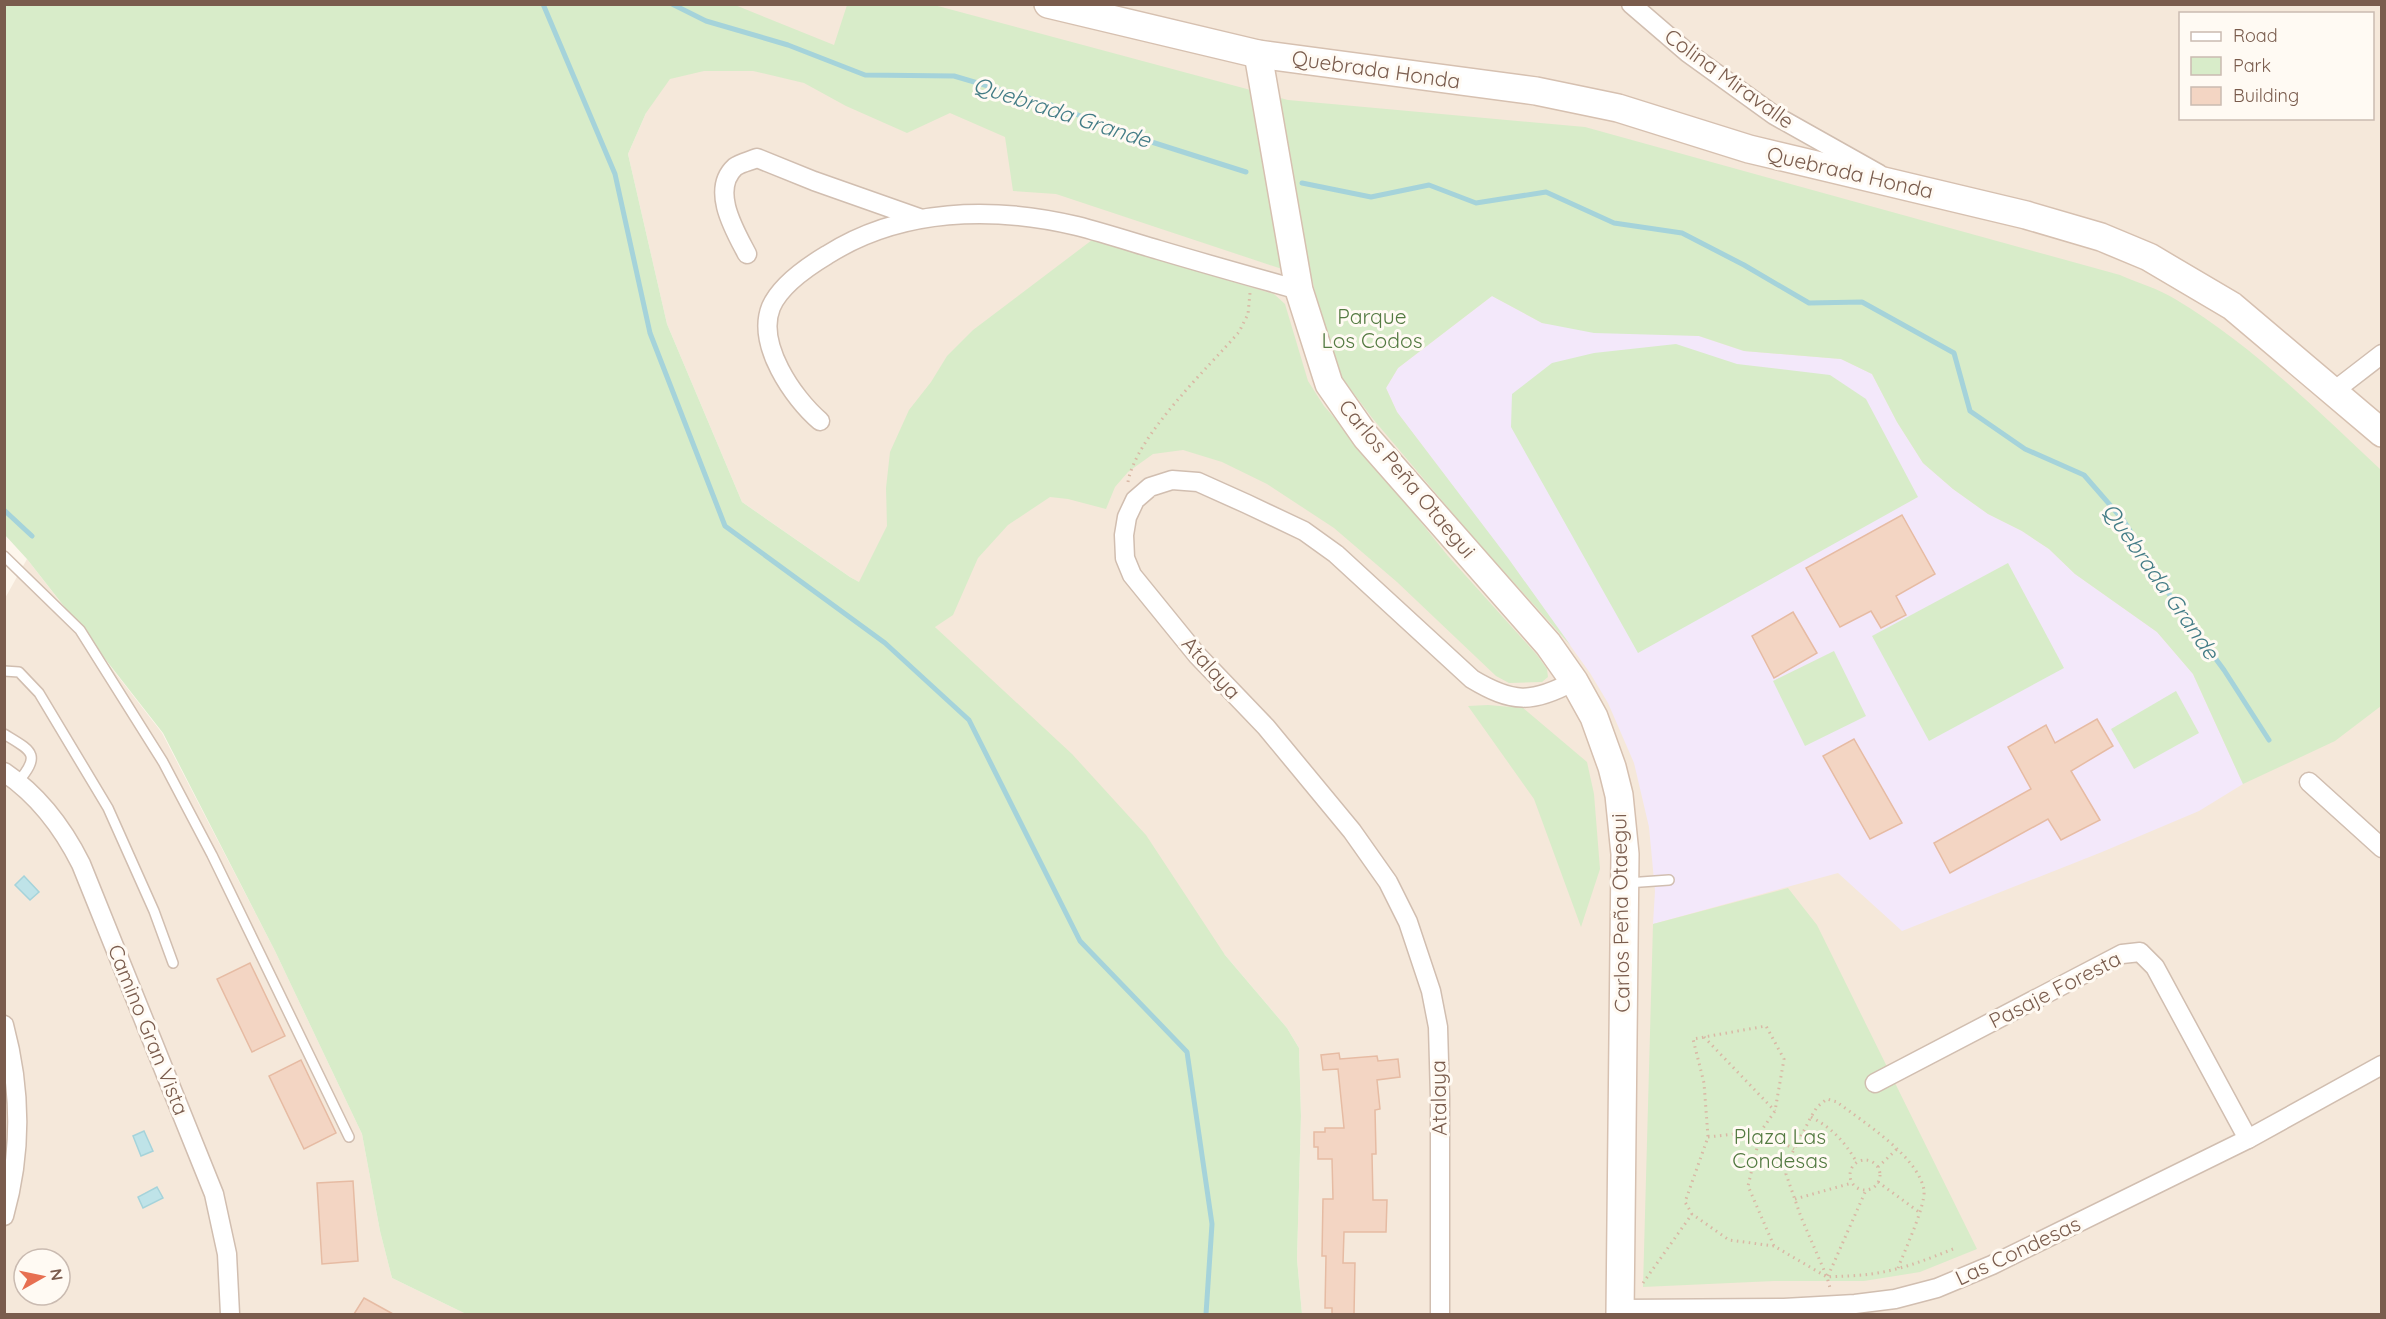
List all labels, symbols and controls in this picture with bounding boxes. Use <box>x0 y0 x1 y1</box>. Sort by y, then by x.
legend <box>2179 12 2374 120</box>
street label: Colina Miravalle <box>1660 23 1799 134</box>
text: Road <box>2233 24 2278 47</box>
street label: Quebrada Honda <box>1290 44 1462 94</box>
text: Park <box>2233 54 2271 77</box>
water label: Quebrada Grande <box>970 70 1156 154</box>
text: Building <box>2233 84 2299 107</box>
street label: Quebrada Honda <box>1765 140 1936 204</box>
park label: Parque Los Codos <box>1321 303 1423 353</box>
street label: Carlos Peña Otaegui <box>1334 394 1482 563</box>
water label: Quebrada Grande <box>2097 497 2226 666</box>
street label: Atalaya <box>1177 631 1247 704</box>
street label: Carlos Peña Otaegui <box>1605 813 1635 1013</box>
street label: Camino Gran Vista <box>103 940 195 1119</box>
street label: Pasaje Foresta <box>1984 945 2125 1034</box>
street label: Atalaya <box>1424 1060 1452 1136</box>
park label: Plaza Las Condesas <box>1732 1123 1828 1173</box>
street label: Las Condesas <box>1951 1210 2084 1290</box>
north arrow <box>12 1247 72 1307</box>
text: N <box>46 1267 68 1282</box>

